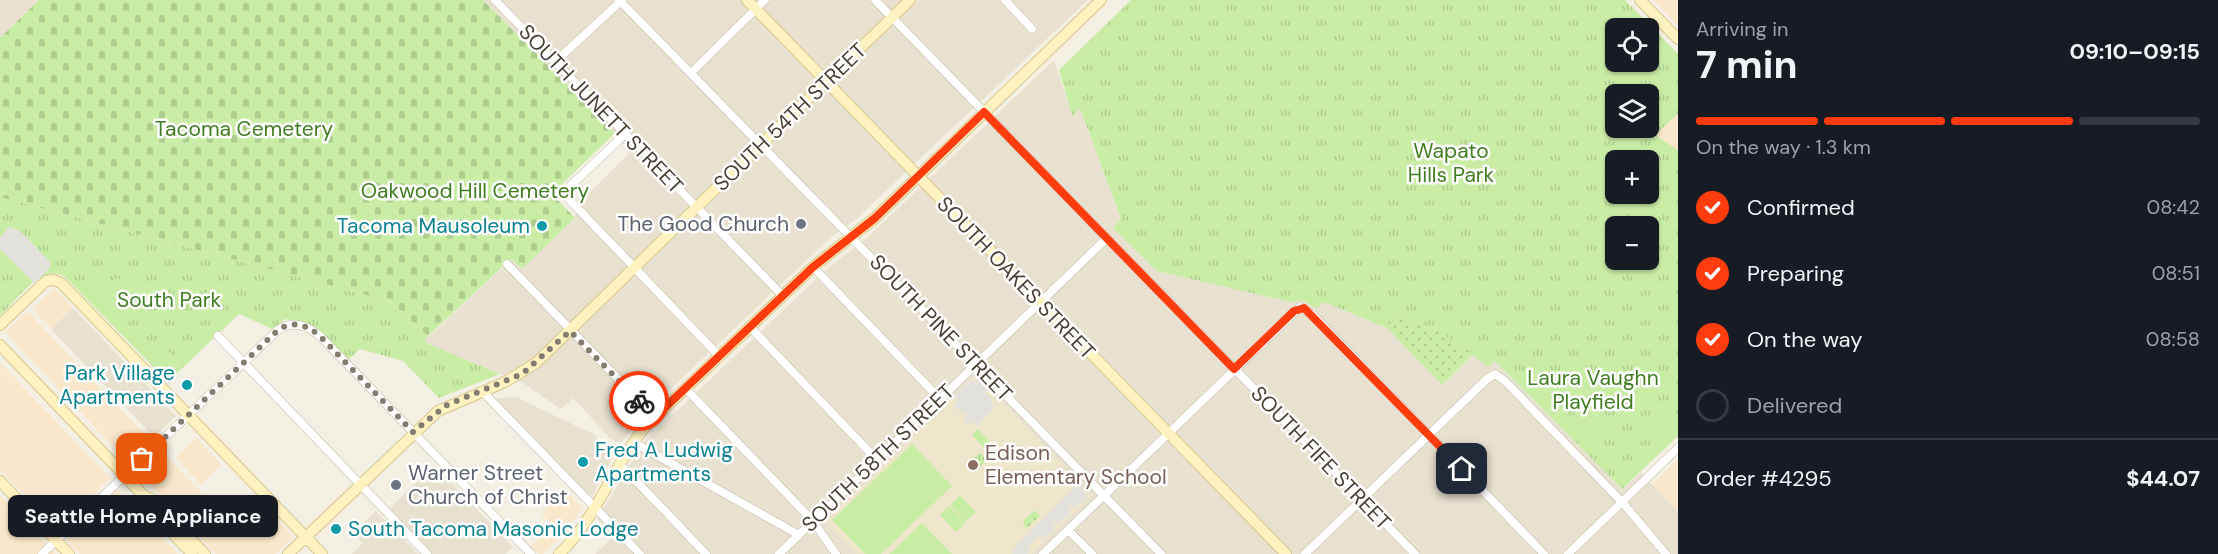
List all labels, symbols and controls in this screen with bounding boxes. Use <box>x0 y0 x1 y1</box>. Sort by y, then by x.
text: Arriving in <box>1696 16 1788 42</box>
street label: SOUTH JUNETT STREET <box>513 18 689 200</box>
map controls <box>1605 18 1659 270</box>
button: locate <box>1605 18 1659 72</box>
street label: SOUTH 54TH STREET <box>708 37 872 197</box>
text: 09:10–09:15 <box>2069 37 2200 66</box>
text: 7 min <box>1696 39 1798 90</box>
button: layers <box>1605 84 1659 138</box>
park label: Tacoma Cemetery <box>155 115 334 143</box>
text: On the way · 1.3 km <box>1696 134 1871 160</box>
park label: Wapato Hills Park <box>1408 137 1495 189</box>
button: + <box>1605 150 1659 204</box>
park label: Oakwood Hill Cemetery <box>361 177 590 205</box>
street label: SOUTH OAKES STREET <box>931 190 1101 366</box>
icon: check <box>1696 191 1729 224</box>
text: Confirmed <box>1747 193 1855 222</box>
text: 08:42 <box>2146 194 2200 220</box>
place label: The Good Church <box>617 210 789 238</box>
place label: Tacoma Mausoleum <box>337 212 530 240</box>
button: − <box>1605 216 1659 270</box>
marker: The Good Church <box>794 217 808 231</box>
marker: Tacoma Mausoleum <box>535 219 549 233</box>
street label: SOUTH PINE STREET <box>863 248 1019 408</box>
icon: check <box>1696 257 1729 290</box>
text: Preparing <box>1747 259 1844 288</box>
text: 08:51 <box>2152 260 2200 286</box>
park label: South Park <box>117 286 221 314</box>
icon: check <box>1696 323 1729 356</box>
text: On the way <box>1747 325 1862 354</box>
text: 08:58 <box>2146 326 2200 352</box>
place label: Park Village Apartments <box>59 359 175 411</box>
park label: Laura Vaughn Playfield <box>1527 364 1659 416</box>
courier <box>609 371 669 431</box>
marker: Park Village Apartments <box>180 378 194 392</box>
street label: SOUTH 58TH STREET <box>796 378 961 538</box>
street label: SOUTH FIFE STREET <box>1245 380 1397 536</box>
icon: bike <box>623 385 656 418</box>
text: Delivered <box>1747 391 1842 420</box>
pin <box>116 433 167 484</box>
place label: Fred A Ludwig Apartments <box>595 436 733 488</box>
place label: Edison Elementary School <box>985 439 1167 491</box>
icon: bag <box>125 442 158 475</box>
pin <box>1436 443 1487 494</box>
icon: home <box>1445 452 1478 485</box>
marker: Fred A Ludwig Apartments <box>576 455 590 469</box>
marker: Edison Elementary School <box>966 458 980 472</box>
place label: Warner Street Church of Christ <box>408 459 568 511</box>
text: Order #4295 <box>1696 464 1832 493</box>
text: $44.07 <box>2126 464 2200 493</box>
marker: Warner Street Church of Christ <box>389 478 403 492</box>
callout: Seattle Home Appliance <box>7 495 277 537</box>
text: Seattle Home Appliance <box>25 503 261 529</box>
place label: South Tacoma Masonic Lodge <box>348 515 639 543</box>
marker: South Tacoma Masonic Lodge <box>329 522 343 536</box>

